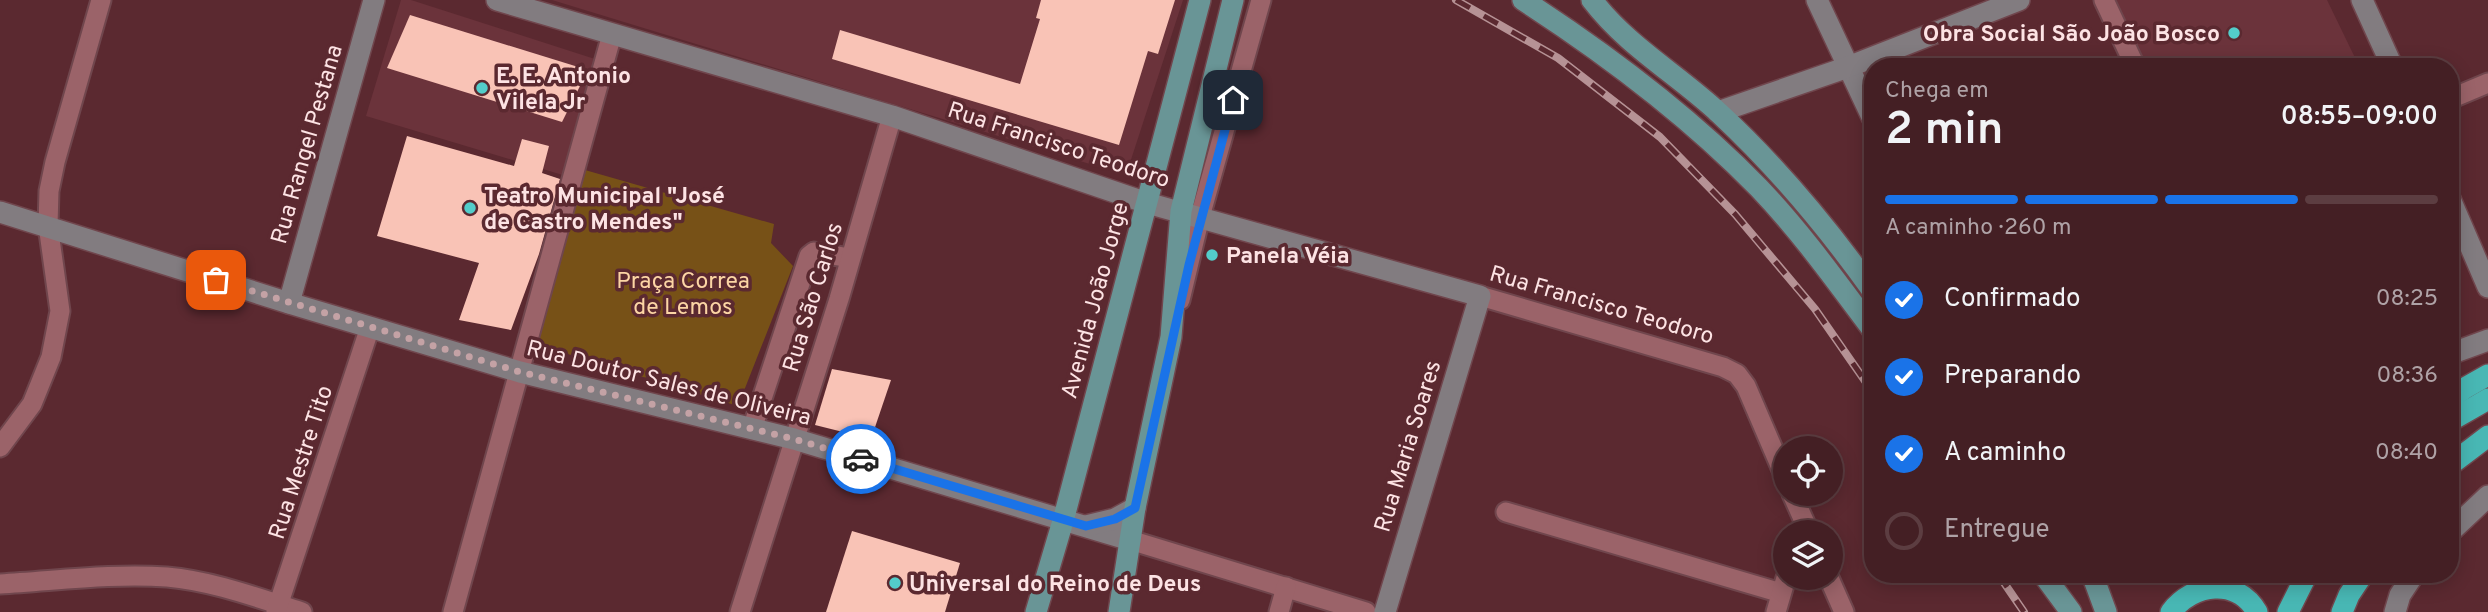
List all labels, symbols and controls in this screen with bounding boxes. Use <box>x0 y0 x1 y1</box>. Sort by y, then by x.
place label: Obra Social São João Bosco <box>1923 21 2220 50</box>
marker: Obra Social São João Bosco <box>2226 25 2242 41</box>
street label: Rua Rangel Pestana <box>266 42 351 248</box>
place label: E. E. Antonio Vilela Jr <box>496 63 631 118</box>
pin <box>1203 70 1263 130</box>
text: Chega em <box>1885 77 1989 106</box>
marker: E. E. Antonio Vilela Jr <box>474 80 490 96</box>
icon: home <box>1214 81 1252 119</box>
street label: Rua Francisco Teodoro <box>943 97 1173 196</box>
text: 08:55–09:00 <box>2281 101 2438 134</box>
text: 2 min <box>1885 102 2004 161</box>
place label: Teatro Municipal "José de Castro Mendes" <box>484 183 725 238</box>
street label: Avenida João Jorge <box>1056 199 1137 402</box>
marker: Teatro Municipal "José de Castro Mendes" <box>462 200 478 216</box>
text: A caminho · 260 m <box>1885 214 2071 243</box>
street label: Rua São Carlos <box>778 219 851 376</box>
place label: Panela Véia <box>1226 243 1350 272</box>
marker: Panela Véia <box>1204 247 1220 263</box>
pin <box>186 250 246 310</box>
street label: Rua Francisco Teodoro <box>1486 260 1717 352</box>
icon: bag <box>197 261 235 299</box>
park label: Praça Correa de Lemos <box>616 268 750 323</box>
icon: check <box>1885 281 1923 319</box>
text: Confirmado <box>1944 283 2081 316</box>
text: 08:25 <box>2376 285 2438 314</box>
street label: Rua Doutor Sales de Oliveira <box>523 335 814 434</box>
street label: Rua Maria Soares <box>1369 357 1449 536</box>
icon: check <box>1885 358 1923 396</box>
text: Preparando <box>1944 360 2081 393</box>
text: 08:36 <box>2376 362 2438 391</box>
street label: Rua Mestre Tito <box>264 382 341 544</box>
courier <box>826 424 896 494</box>
icon: check <box>1885 435 1923 473</box>
map controls <box>1773 436 1843 590</box>
button: locate <box>1773 436 1843 506</box>
text: A caminho <box>1944 437 2066 470</box>
text: 08:40 <box>2375 439 2438 468</box>
icon: car <box>842 440 880 478</box>
text: Entregue <box>1944 514 2050 547</box>
button: layers <box>1773 520 1843 590</box>
place label: Universal do Reino de Deus <box>909 571 1201 600</box>
marker: Universal do Reino de Deus <box>887 575 903 591</box>

